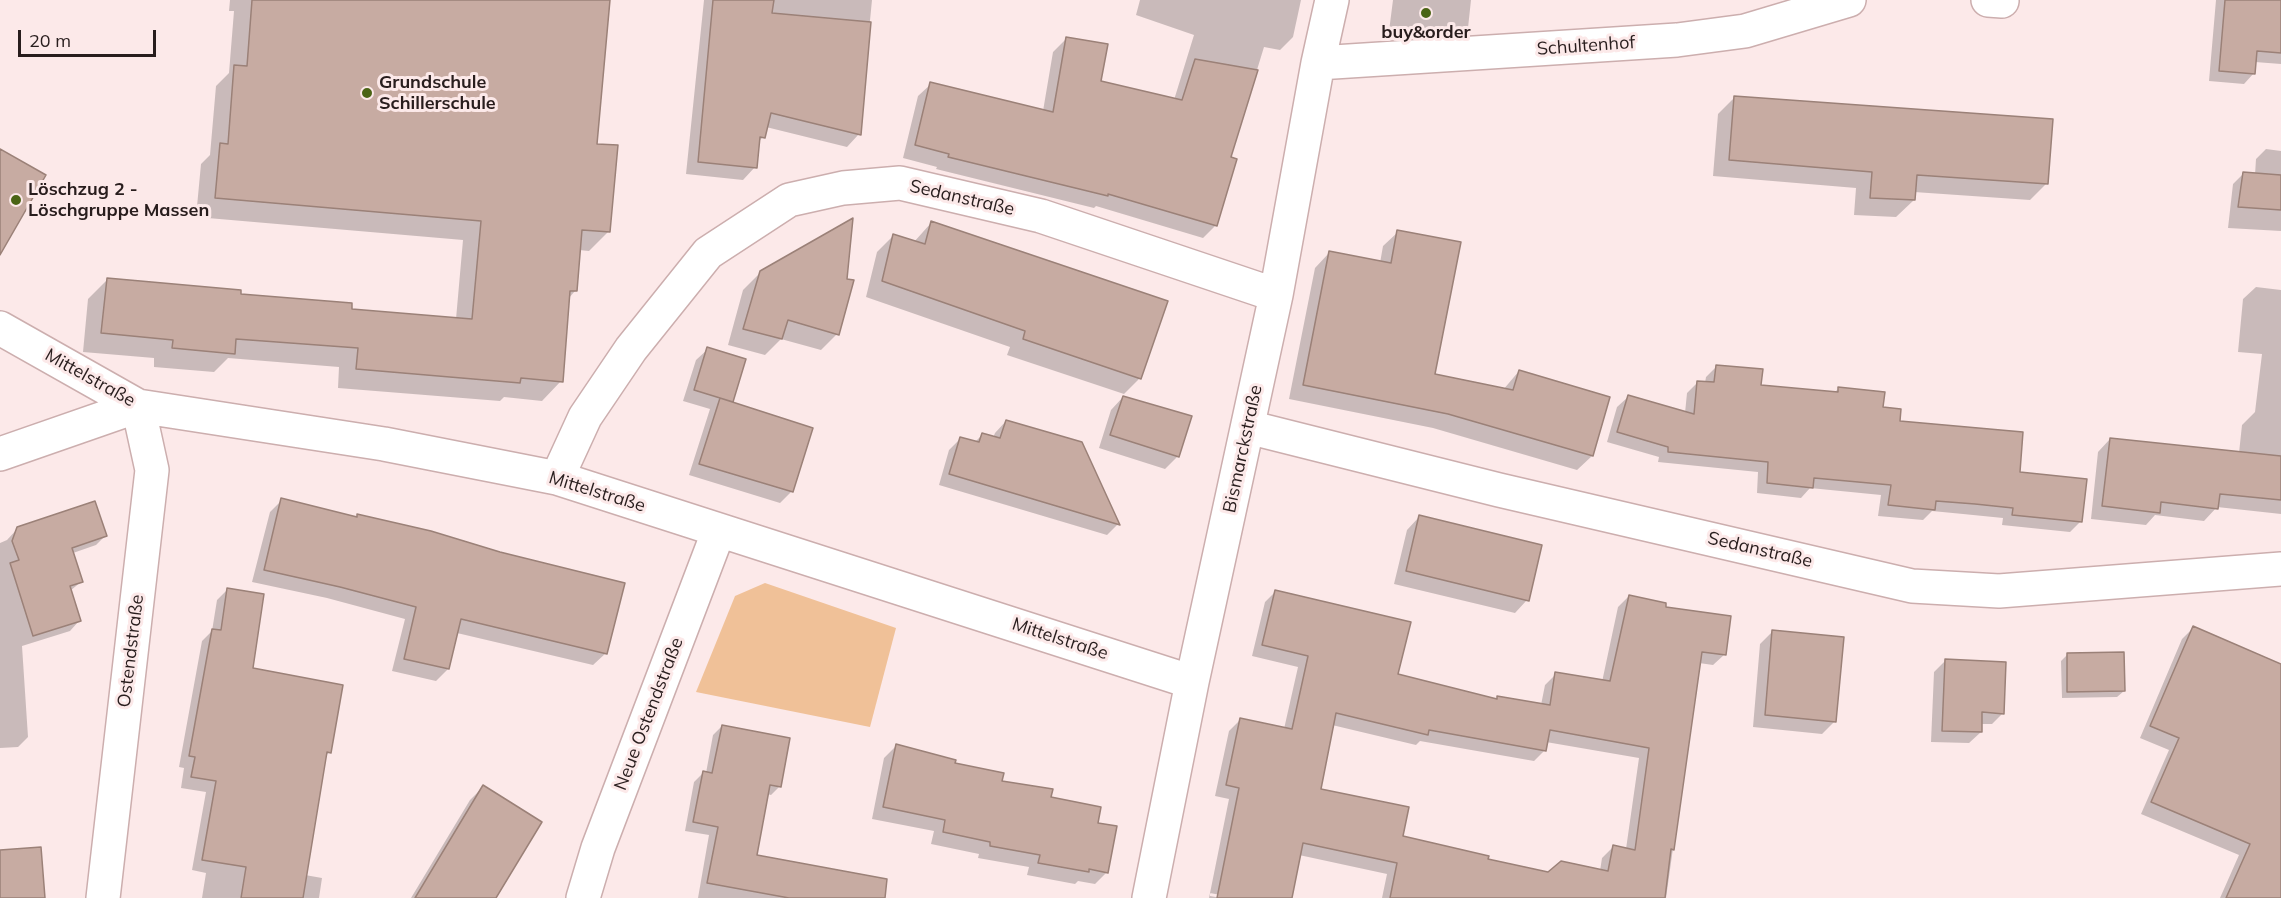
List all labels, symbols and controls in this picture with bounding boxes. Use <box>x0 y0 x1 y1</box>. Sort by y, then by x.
marker: buy&order <box>1419 6 1433 20</box>
scale bar <box>21 18 159 56</box>
place label: buy&order <box>1381 22 1471 44</box>
text: 20 m <box>29 29 71 52</box>
street label: Schultenhof <box>1536 32 1636 60</box>
place label: Grundschule Schillerschule <box>379 72 496 115</box>
marker: Grundschule Schillerschule <box>360 86 374 100</box>
street label: Sedanstraße <box>908 175 1016 221</box>
place label: Löschzug 2 - Löschgruppe Massen <box>28 179 209 222</box>
marker: Löschzug 2 - Löschgruppe Massen <box>9 193 23 207</box>
street label: Mittelstraße <box>41 344 139 412</box>
street label: Bismarckstraße <box>1219 383 1267 515</box>
street label: Mittelstraße <box>546 467 648 517</box>
street label: Sedanstraße <box>1706 527 1814 573</box>
street label: Ostendstraße <box>113 593 149 709</box>
street label: Mittelstraße <box>1009 613 1111 665</box>
street label: Neue Ostendstraße <box>610 635 688 793</box>

